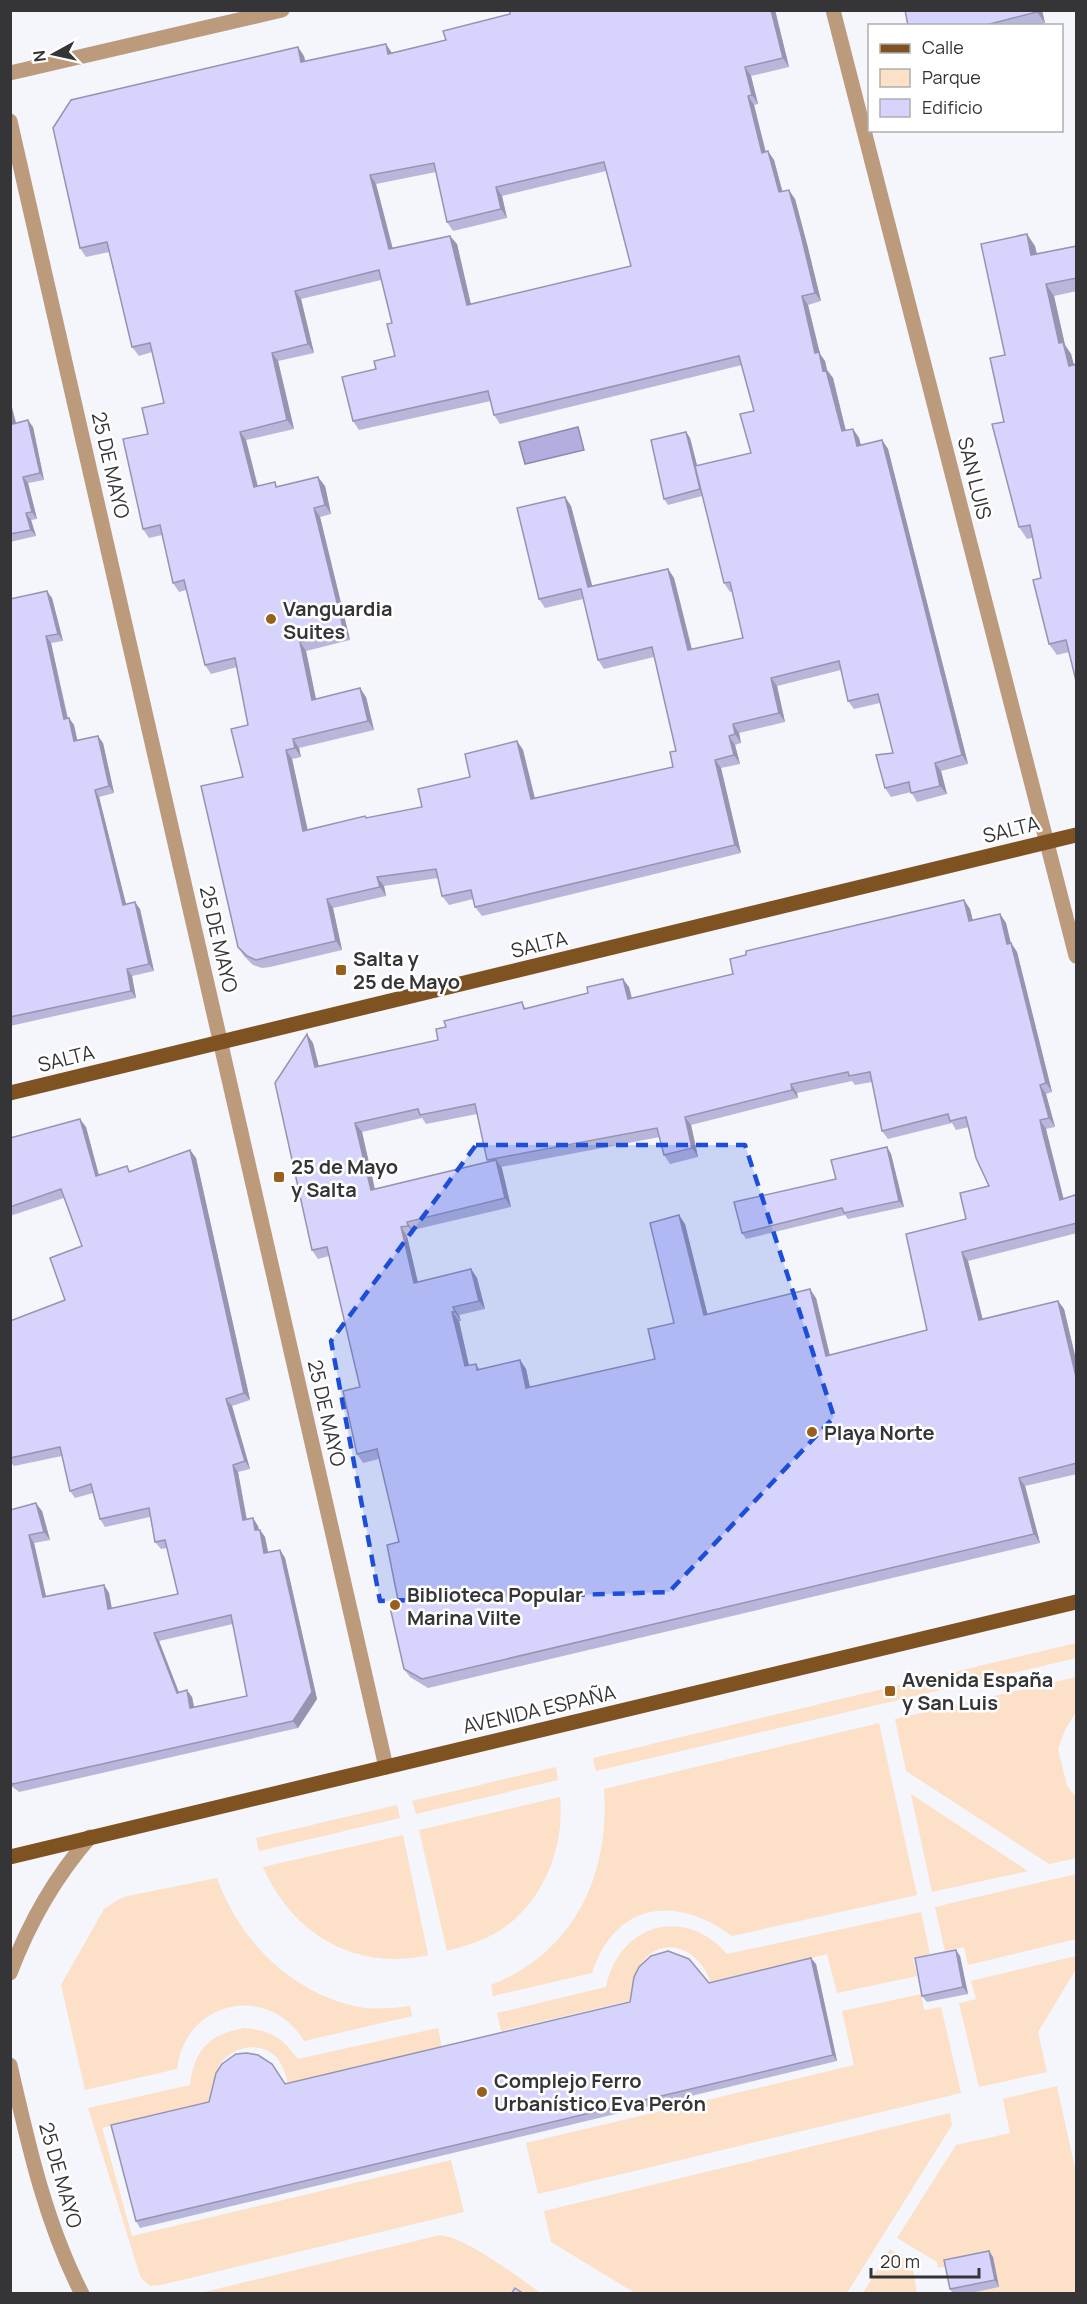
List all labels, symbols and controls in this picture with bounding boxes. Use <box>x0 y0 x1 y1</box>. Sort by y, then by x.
north arrow <box>24 24 84 84</box>
legend <box>868 24 1063 132</box>
text: Calle <box>922 35 964 59</box>
text: N <box>27 49 51 63</box>
text: Parque <box>922 65 981 89</box>
text: Edificio <box>922 95 983 119</box>
street label: 25 DE MAYO <box>86 409 136 521</box>
street label: SAN LUIS <box>952 434 998 522</box>
place label: Vanguardia Suites <box>283 595 393 645</box>
marker: Vanguardia Suites <box>264 612 278 626</box>
street label: SALTA <box>980 809 1042 849</box>
street label: 25 DE MAYO <box>194 883 244 995</box>
street label: SALTA <box>508 924 570 964</box>
place label: Salta y 25 de Mayo <box>353 945 460 995</box>
marker: Salta y 25 de Mayo <box>334 963 348 977</box>
street label: SALTA <box>35 1038 97 1078</box>
place label: 25 de Mayo y Salta <box>291 1153 398 1203</box>
marker: 25 de Mayo y Salta <box>272 1170 286 1184</box>
street label: 25 DE MAYO <box>302 1357 352 1469</box>
place label: Playa Norte <box>824 1419 934 1446</box>
marker: Playa Norte <box>805 1425 819 1439</box>
place label: Biblioteca Popular Marina Vilte <box>407 1581 583 1631</box>
marker: Biblioteca Popular Marina Vilte <box>388 1598 402 1612</box>
place label: Avenida España y San Luis <box>902 1666 1053 1716</box>
street label: AVENIDA ESPAÑA <box>460 1678 618 1740</box>
marker: Avenida España y San Luis <box>883 1684 897 1698</box>
place label: Complejo Ferro Urbanístico Eva Perón <box>494 2067 706 2117</box>
marker: Complejo Ferro Urbanístico Eva Perón <box>475 2085 489 2099</box>
street label: 25 DE MAYO <box>33 2119 89 2231</box>
scale bar <box>871 2241 979 2279</box>
text: 20 m <box>880 2249 920 2273</box>

